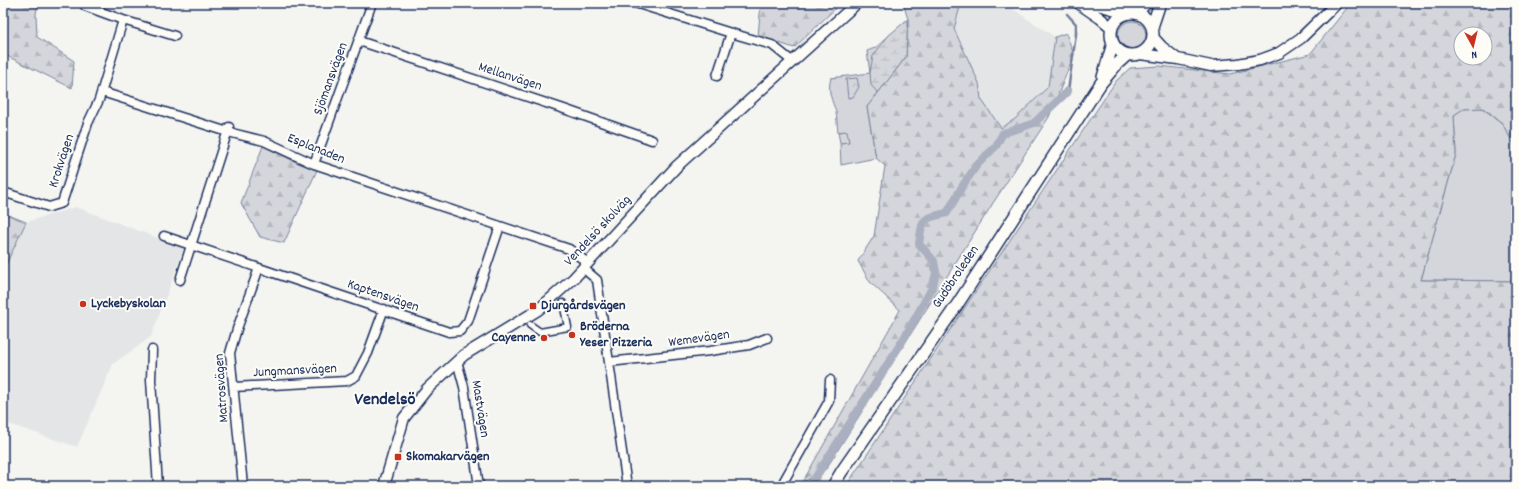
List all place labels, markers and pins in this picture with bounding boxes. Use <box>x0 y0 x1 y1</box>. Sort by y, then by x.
place label: Lyckebyskolan <box>91 294 166 314</box>
place label: Djurgårdsvägen <box>541 296 626 316</box>
marker: Lyckebyskolan <box>78 299 88 309</box>
marker: Djurgårdsvägen <box>528 301 538 311</box>
place label: Bröderna Yeser Pizzeria <box>579 317 653 353</box>
place label: Cayenne <box>492 328 536 348</box>
marker: Bröderna Yeser Pizzeria <box>567 330 577 340</box>
marker: Cayenne <box>539 333 549 343</box>
place label: Skomakarvägen <box>406 447 490 467</box>
marker: Skomakarvägen <box>393 452 403 462</box>

